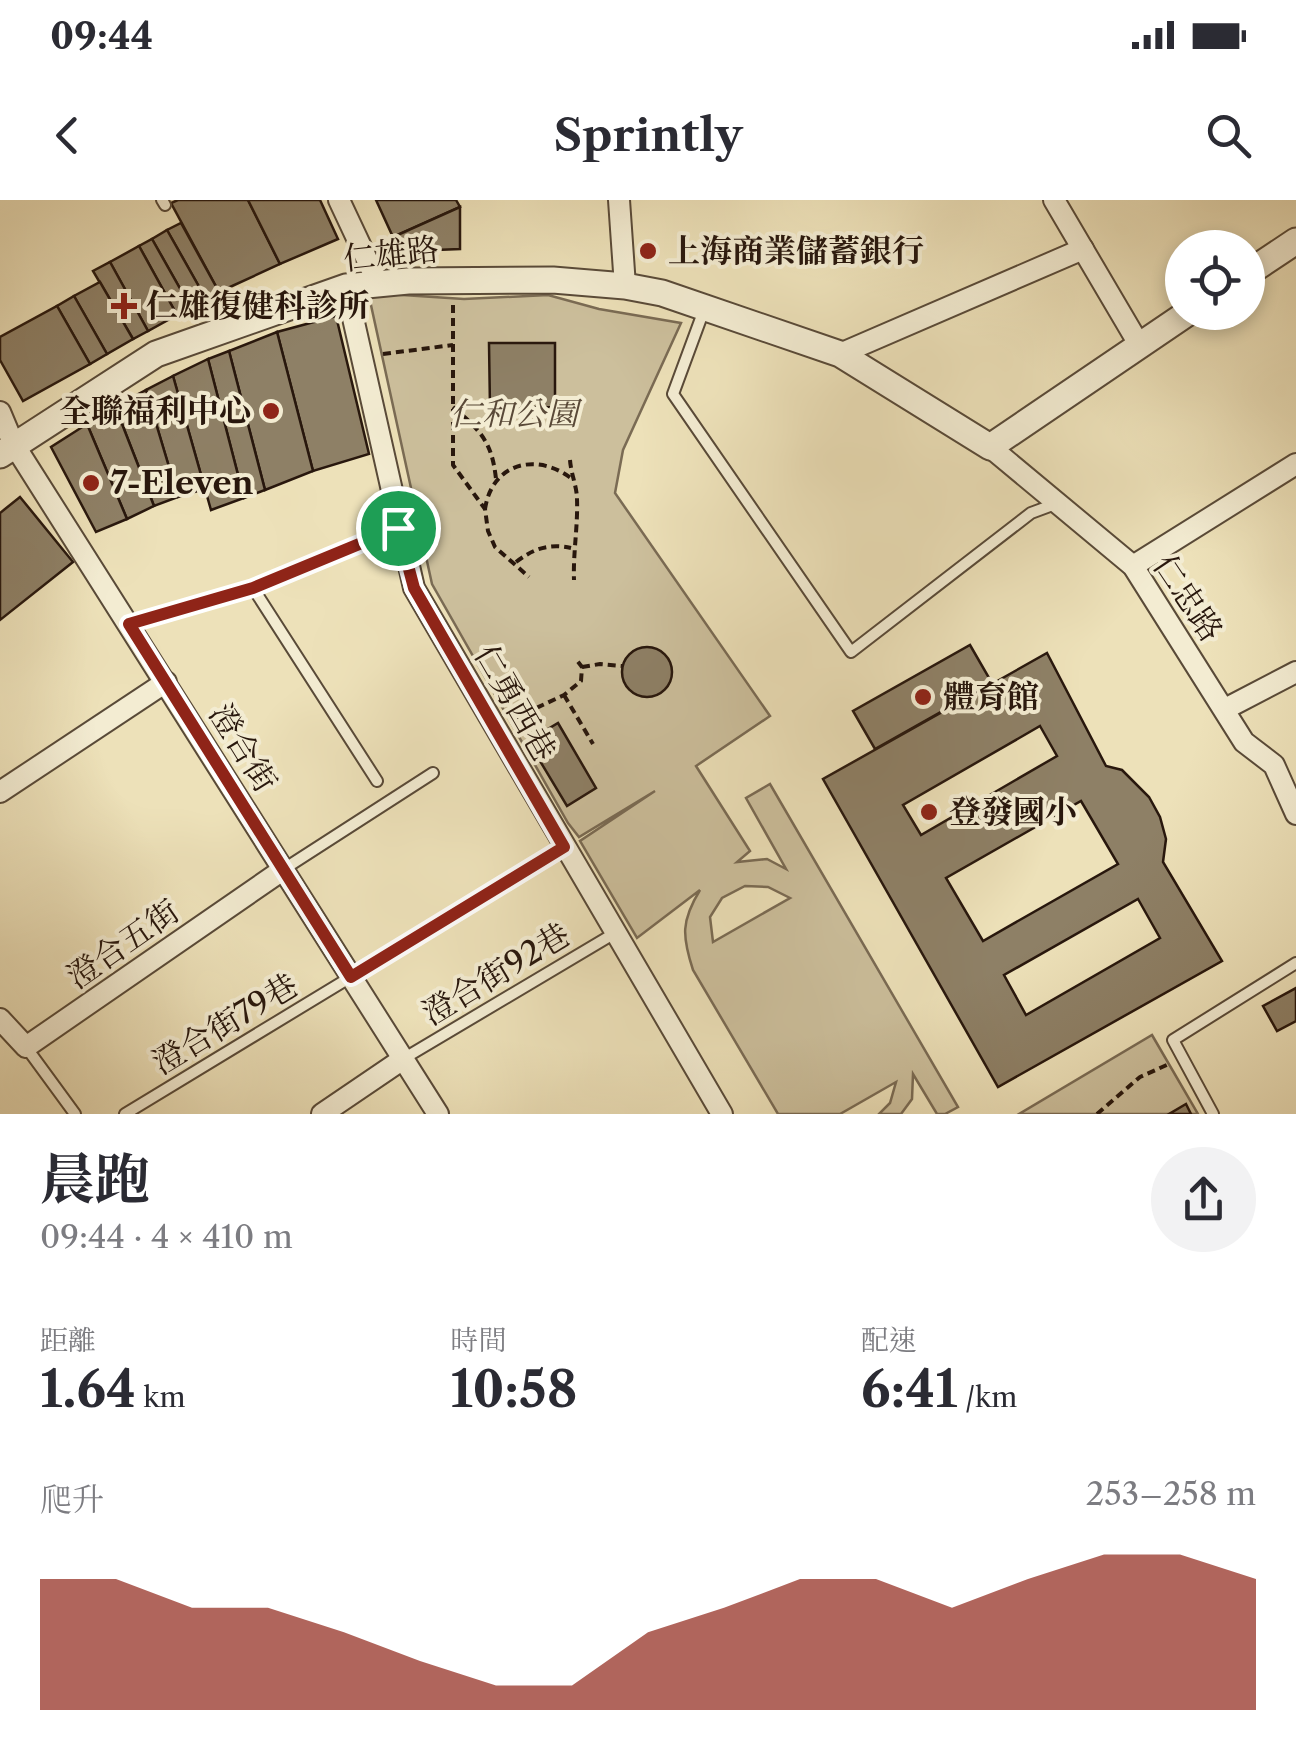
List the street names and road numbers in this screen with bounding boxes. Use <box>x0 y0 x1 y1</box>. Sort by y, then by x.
street label: 仁雄路 <box>341 229 441 278</box>
street label: 仁忠路 <box>1145 547 1231 648</box>
street label: 仁勇西巷 <box>467 638 564 768</box>
street label: 澄合街 <box>201 697 285 799</box>
street label: 澄合五街 <box>59 891 186 996</box>
street label: 澄合街92巷 <box>415 914 577 1033</box>
street label: 澄合街79巷 <box>145 965 304 1082</box>

